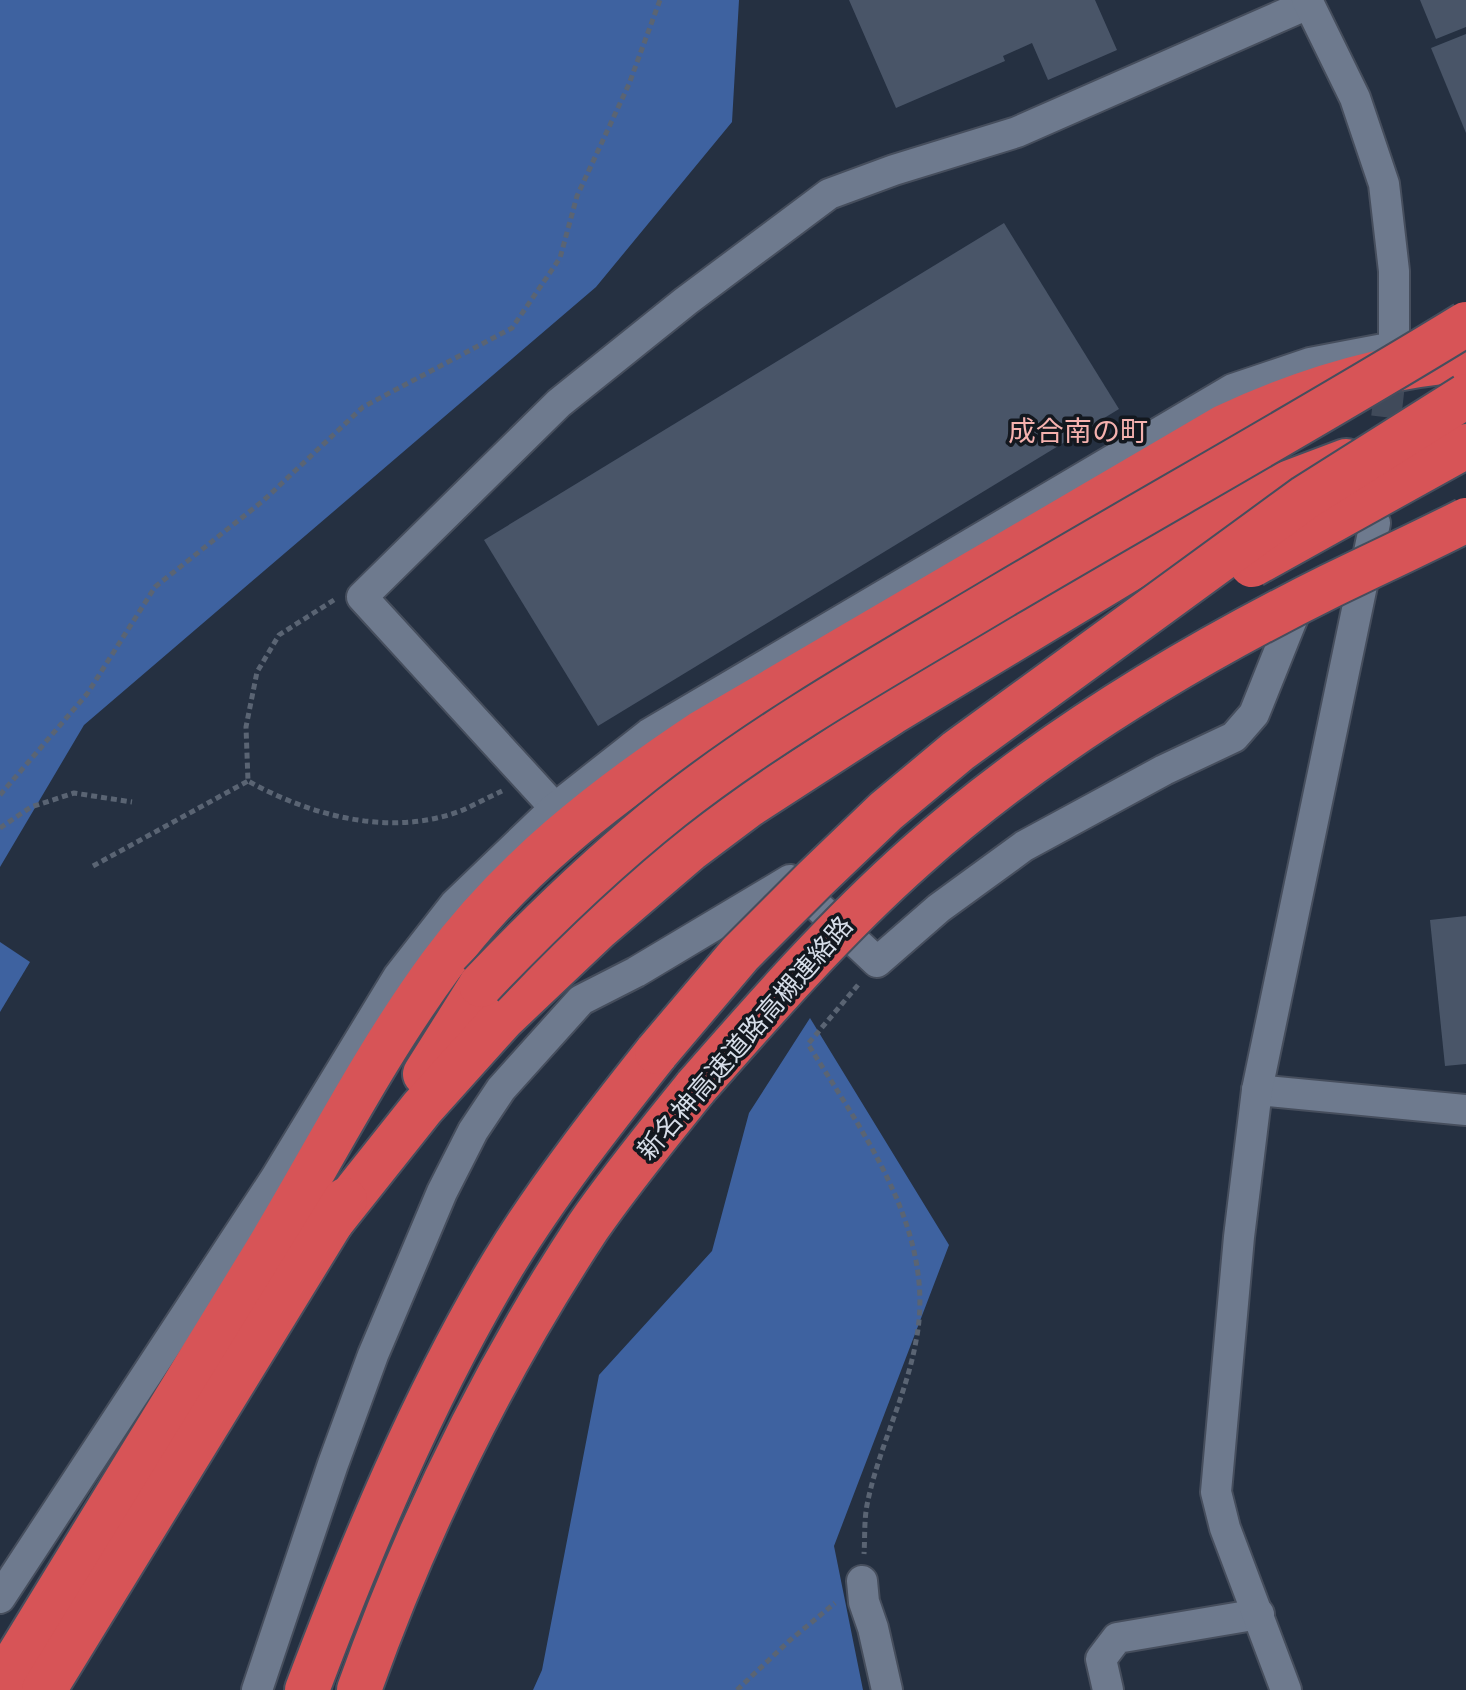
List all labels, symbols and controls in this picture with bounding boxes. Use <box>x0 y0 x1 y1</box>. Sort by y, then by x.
district label: 成合南の町 <box>1008 413 1148 447</box>
street label: 新名神高速道路高槻連絡路 <box>630 909 858 1165</box>

